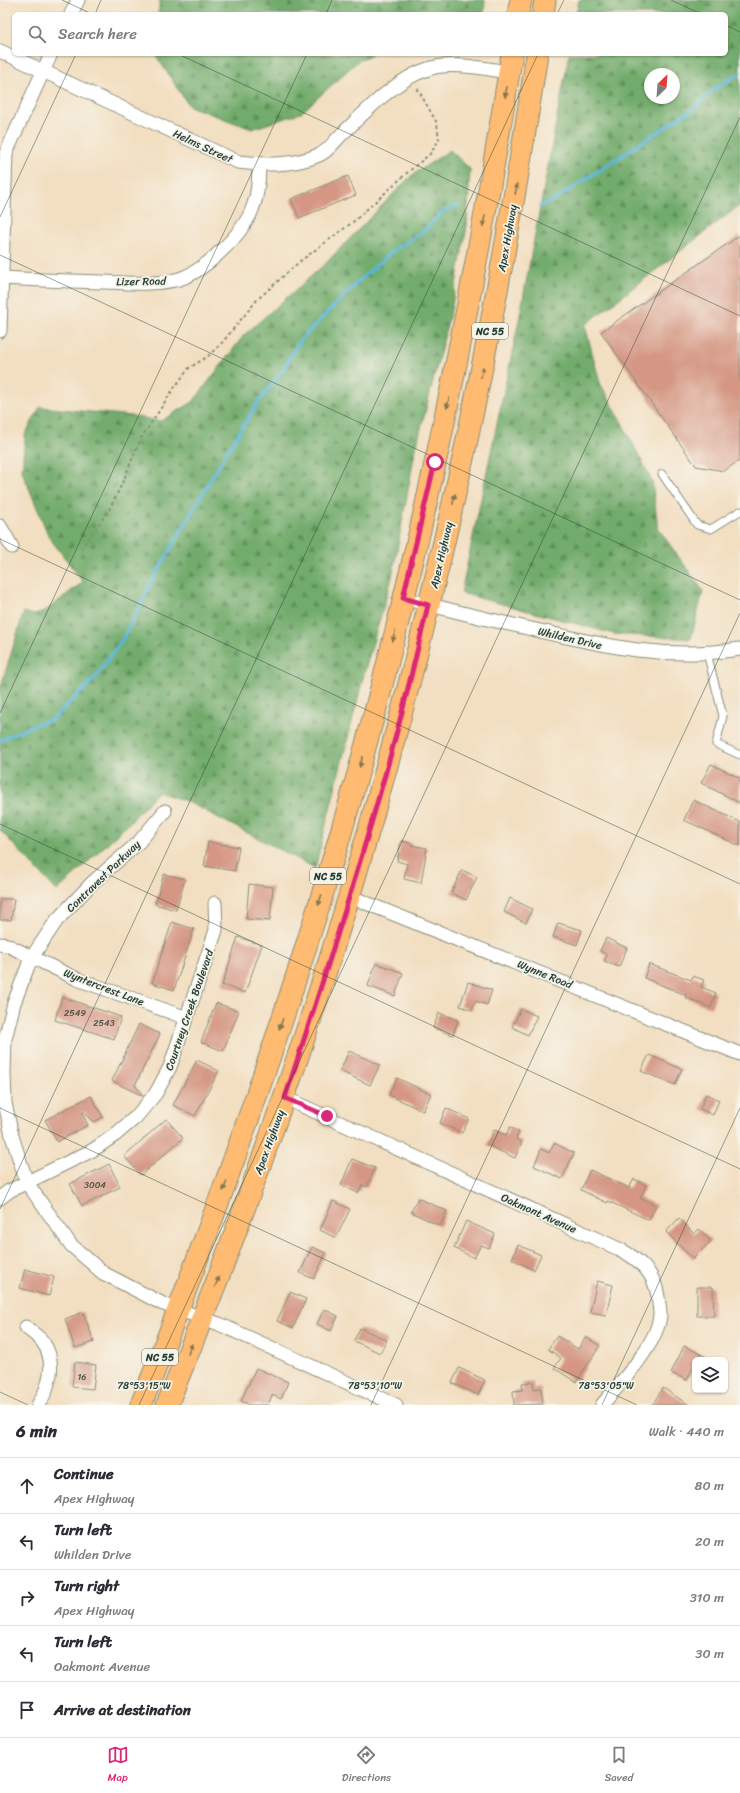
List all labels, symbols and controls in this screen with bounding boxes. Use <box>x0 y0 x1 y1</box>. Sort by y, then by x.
search box <box>12 12 728 56</box>
text: Search here <box>58 21 137 47</box>
icon: search <box>26 23 48 45</box>
north arrow <box>644 68 680 104</box>
one-way arrow <box>503 86 509 99</box>
street label: Helms Street <box>170 124 236 169</box>
one-way arrow <box>513 183 519 195</box>
street label: Apex Highway <box>492 203 523 274</box>
one-way arrow <box>481 214 487 227</box>
street label: Lizer Road <box>116 272 167 291</box>
road number: NC 55 <box>472 323 508 339</box>
one-way arrow <box>479 366 485 378</box>
one-way arrow <box>444 397 450 409</box>
route start <box>426 453 444 471</box>
one-way arrow <box>451 493 457 505</box>
street label: Apex Highway <box>424 519 458 591</box>
street label: Whilden Drive <box>536 622 604 655</box>
one-way arrow <box>391 630 397 642</box>
one-way arrow <box>358 756 364 768</box>
street label: Contravest Parkway <box>62 836 145 917</box>
road number: NC 55 <box>310 868 346 884</box>
one-way arrow <box>317 895 323 907</box>
street label: Courtney Creek Boulevard <box>160 946 220 1073</box>
street label: Wynne Road <box>514 955 576 995</box>
street label: Wyntercrest Lane <box>61 963 147 1012</box>
house number: 2549 <box>64 1005 86 1021</box>
house number: 2543 <box>93 1015 115 1031</box>
one-way arrow <box>278 1018 284 1030</box>
street label: Apex Highway <box>249 1107 290 1178</box>
route end <box>318 1107 336 1125</box>
house number: 3004 <box>84 1177 106 1193</box>
one-way arrow <box>221 1180 227 1192</box>
street label: Oakmont Avenue <box>498 1188 580 1239</box>
one-way arrow <box>215 1275 221 1287</box>
one-way arrow <box>187 1343 193 1355</box>
road number: NC 55 <box>142 1349 178 1365</box>
map controls <box>692 1357 728 1393</box>
button: layers <box>692 1357 728 1393</box>
house number: 16 <box>78 1369 86 1385</box>
text: 78°53'15"W <box>117 1377 171 1395</box>
text: 78°53'10"W <box>348 1377 402 1395</box>
text: 78°53'05"W <box>578 1377 634 1395</box>
text: 6 min <box>16 1416 57 1446</box>
text: Walk · 440 m <box>649 1420 724 1443</box>
text: Continue <box>54 1461 114 1487</box>
text: 80 m <box>695 1474 724 1497</box>
icon: ahead <box>16 1475 38 1497</box>
text: Apex Highway <box>54 1487 134 1510</box>
text: Turn left <box>54 1517 112 1543</box>
text: 20 m <box>695 1530 724 1553</box>
icon: left <box>16 1531 38 1553</box>
text: Whilden Drive <box>54 1543 131 1566</box>
text: Turn right <box>54 1573 119 1599</box>
text: 310 m <box>690 1586 724 1609</box>
icon: right <box>16 1587 38 1609</box>
text: Apex Highway <box>54 1599 134 1622</box>
text: Turn left <box>54 1629 112 1655</box>
text: 30 m <box>695 1642 724 1665</box>
icon: left <box>16 1643 38 1665</box>
text: Oakmont Avenue <box>54 1655 150 1678</box>
text: Arrive at destination <box>54 1697 191 1723</box>
icon: arrive <box>16 1699 38 1721</box>
tab: Map <box>107 1744 129 1787</box>
tab: Directions <box>342 1744 391 1787</box>
tab: Saved <box>604 1744 633 1787</box>

